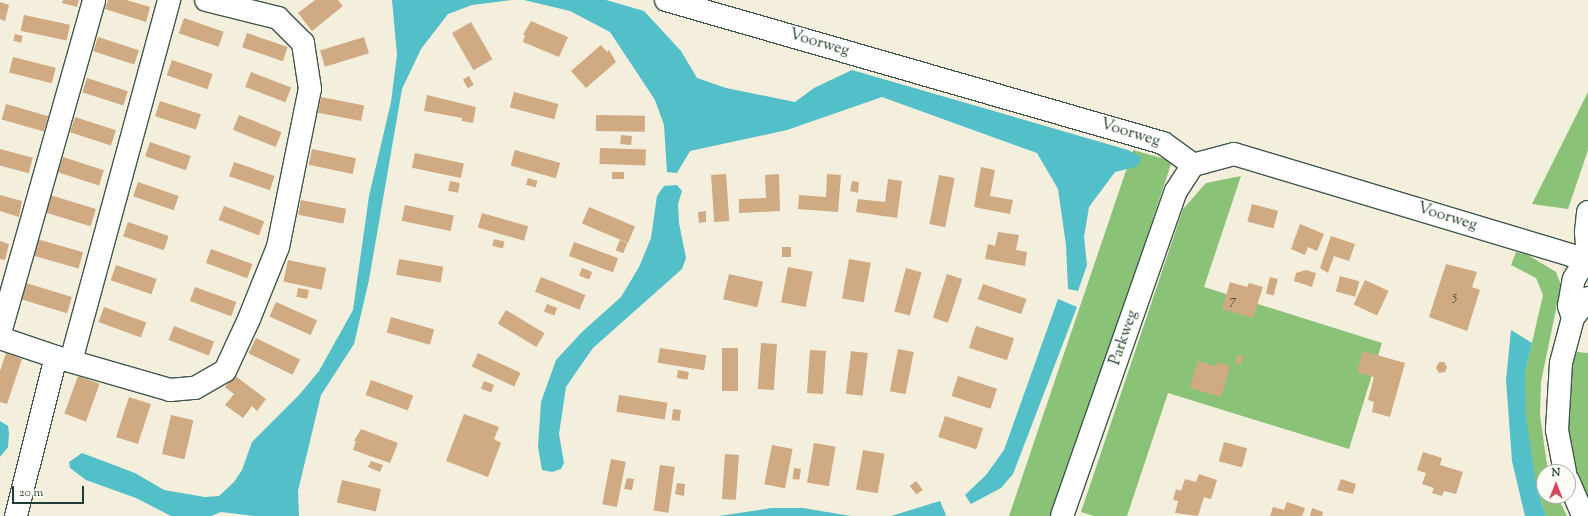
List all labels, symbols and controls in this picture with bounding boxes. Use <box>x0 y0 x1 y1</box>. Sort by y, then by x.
street label: Voorweg <box>787 26 851 62</box>
street label: Voorweg <box>1098 116 1162 152</box>
street label: Voorweg <box>1415 200 1479 236</box>
house number: 5 <box>1453 289 1457 305</box>
house number: 7 <box>1229 293 1237 309</box>
street label: Parkweg <box>1107 308 1143 368</box>
north arrow <box>1536 464 1576 504</box>
text: N <box>1552 465 1560 481</box>
scale bar <box>14 478 86 504</box>
text: 20 m <box>19 484 43 502</box>

